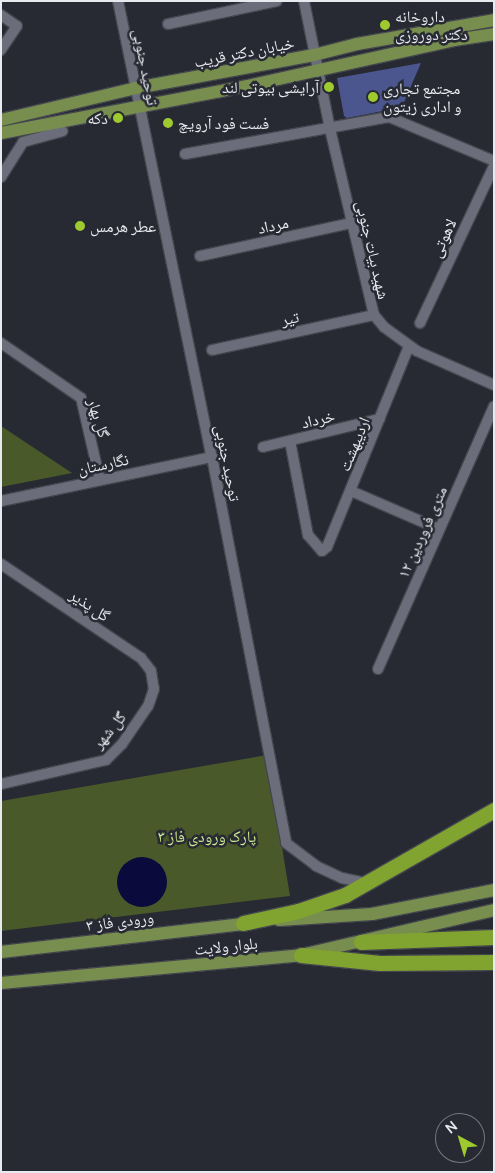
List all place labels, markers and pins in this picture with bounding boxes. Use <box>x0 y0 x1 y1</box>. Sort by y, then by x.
place label: داروخانه دکتر دوروزی <box>395 6 468 44</box>
marker: داروخانه دکتر دوروزی <box>379 19 391 31</box>
place label: آرایشی بیوتی لند <box>222 77 319 97</box>
place label: مجتمع تجاری و اداری زیتون <box>383 78 461 116</box>
marker: آرایشی بیوتی لند <box>323 81 335 93</box>
marker: مجتمع تجاری و اداری زیتون <box>367 91 379 103</box>
place label: دکه <box>88 108 108 128</box>
marker: دکه <box>112 112 124 124</box>
place label: فست فود آرویچ <box>178 113 269 133</box>
marker: فست فود آرویچ <box>162 117 174 129</box>
place label: عطر هرمس <box>90 216 156 236</box>
marker: عطر هرمس <box>74 220 86 232</box>

